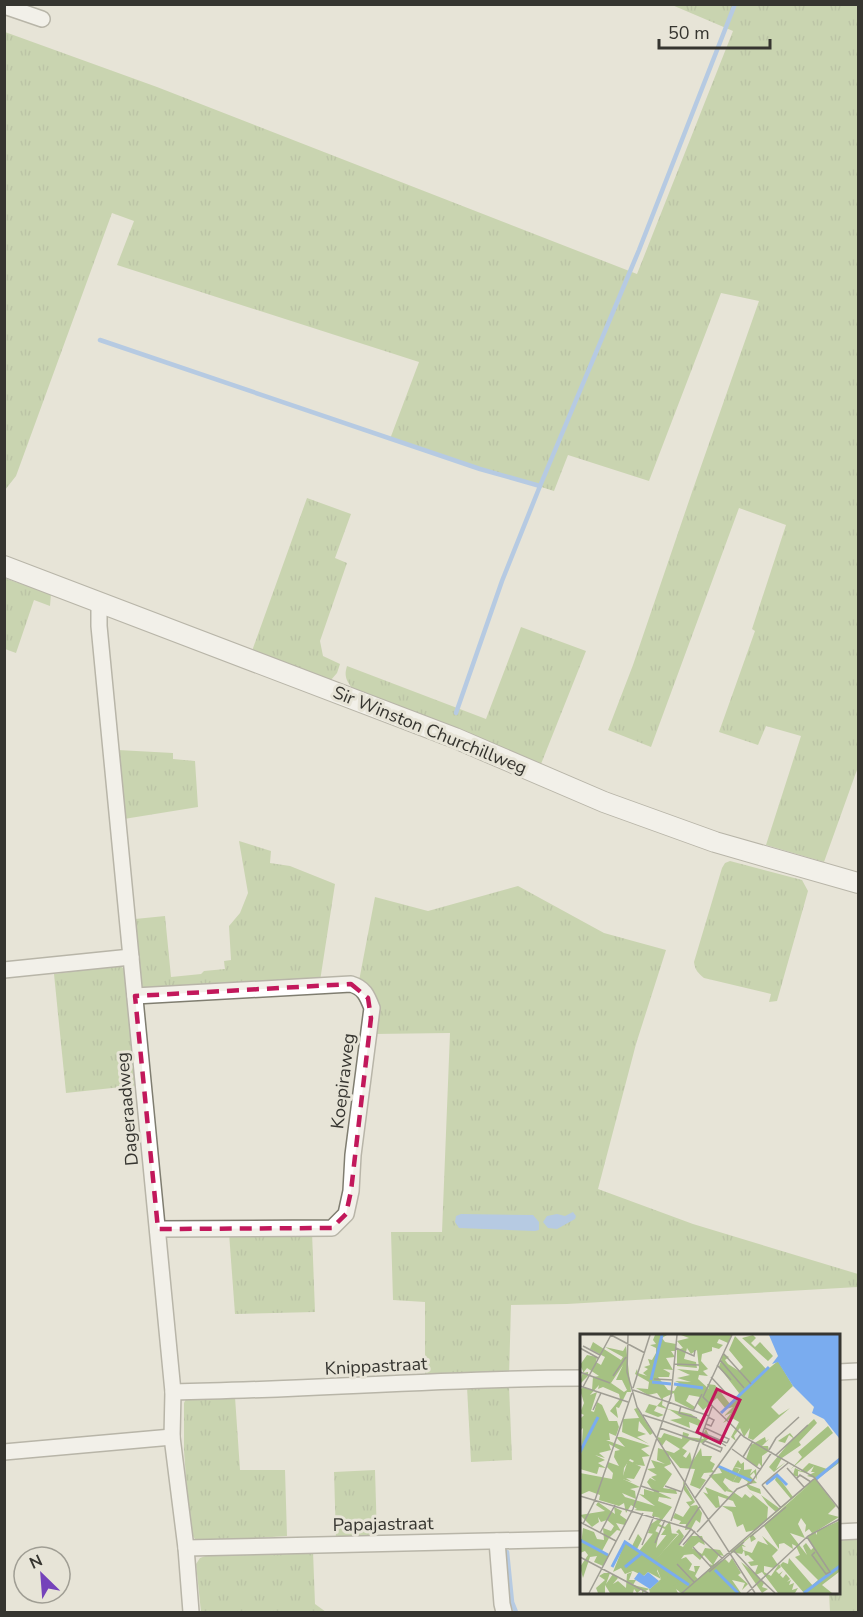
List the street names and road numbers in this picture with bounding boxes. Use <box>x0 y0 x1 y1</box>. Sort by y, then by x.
street label: Sir Winston Churchillweg <box>329 680 531 780</box>
street label: Koepiraweg <box>325 1032 361 1130</box>
street label: Dageraadweg <box>110 1051 144 1167</box>
street label: Knippastraat <box>324 1351 429 1381</box>
street label: Papajastraat <box>332 1511 434 1537</box>

